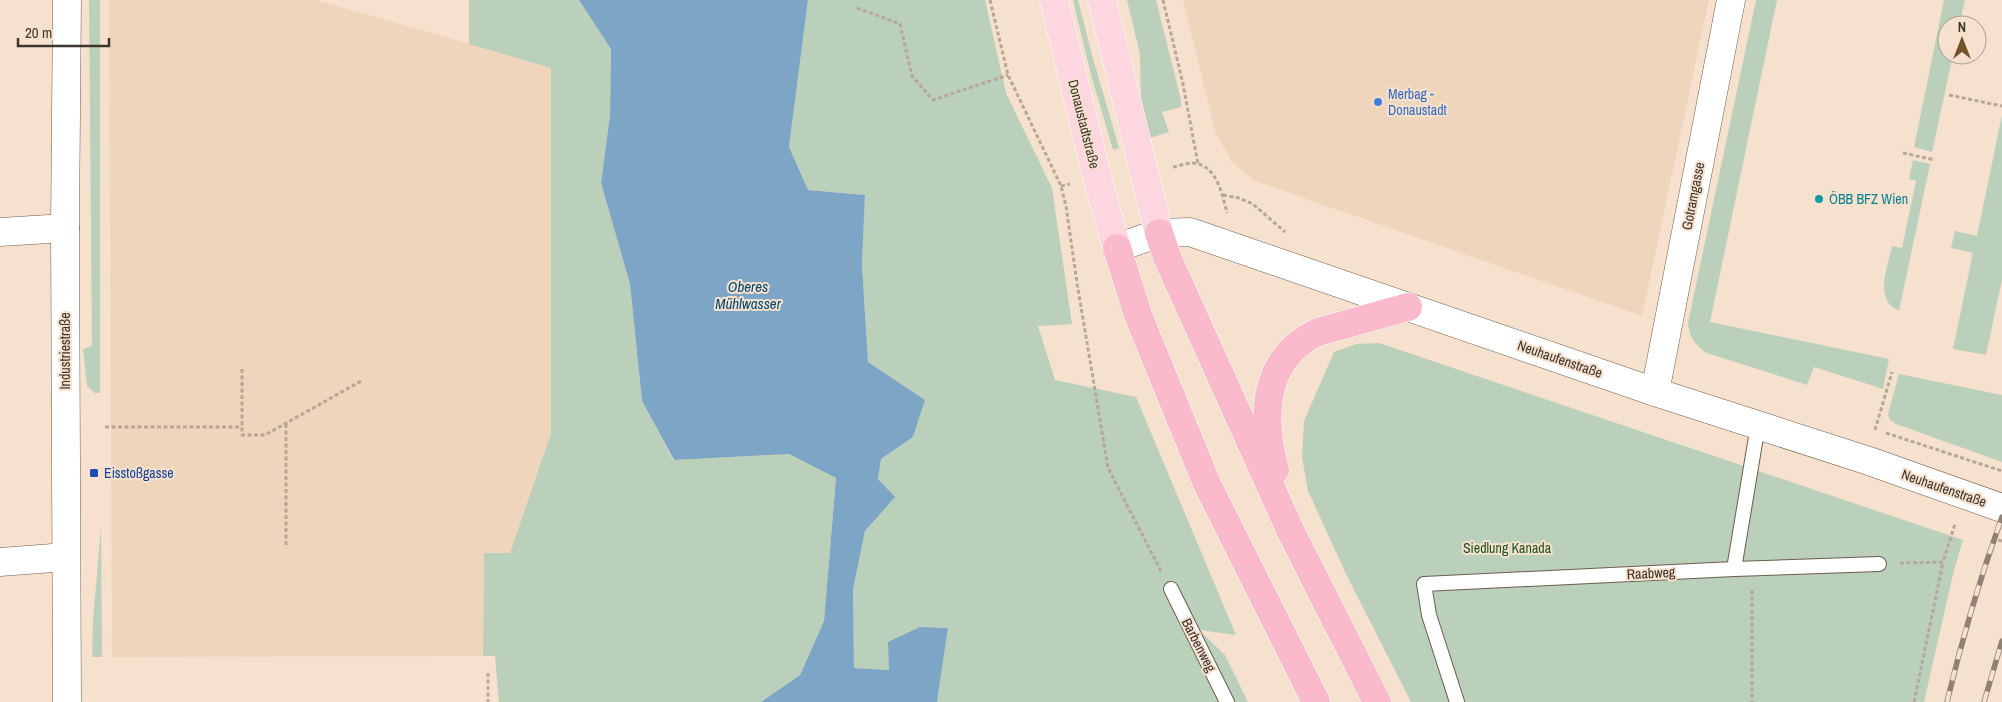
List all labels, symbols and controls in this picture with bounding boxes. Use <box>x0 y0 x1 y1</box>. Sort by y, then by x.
scale bar <box>18 15 109 47</box>
north arrow <box>1937 15 1987 65</box>
text: N <box>1958 18 1966 36</box>
text: 20 m <box>25 22 52 43</box>
street label: Donaustadtstraße <box>1064 78 1104 170</box>
place label: Merbag - Donaustadt <box>1388 85 1447 119</box>
marker: Merbag - Donaustadt <box>1372 96 1384 108</box>
street label: Gotramgasse <box>1678 160 1708 232</box>
place label: ÖBB BFZ Wien <box>1829 190 1908 208</box>
marker: ÖBB BFZ Wien <box>1813 193 1825 205</box>
water label: Oberes Mühlwasser <box>715 276 782 314</box>
street label: Industriestraße <box>56 312 74 390</box>
street label: Neuhaufenstraße <box>1515 336 1605 382</box>
place label: Eisstoßgasse <box>104 464 174 482</box>
street label: Neuhaufenstraße <box>1899 465 1989 511</box>
marker: Eisstoßgasse <box>88 467 100 479</box>
park label: Siedlung Kanada <box>1463 539 1552 557</box>
street label: Raabweg <box>1626 563 1676 583</box>
street label: Barbenweg <box>1178 615 1220 676</box>

